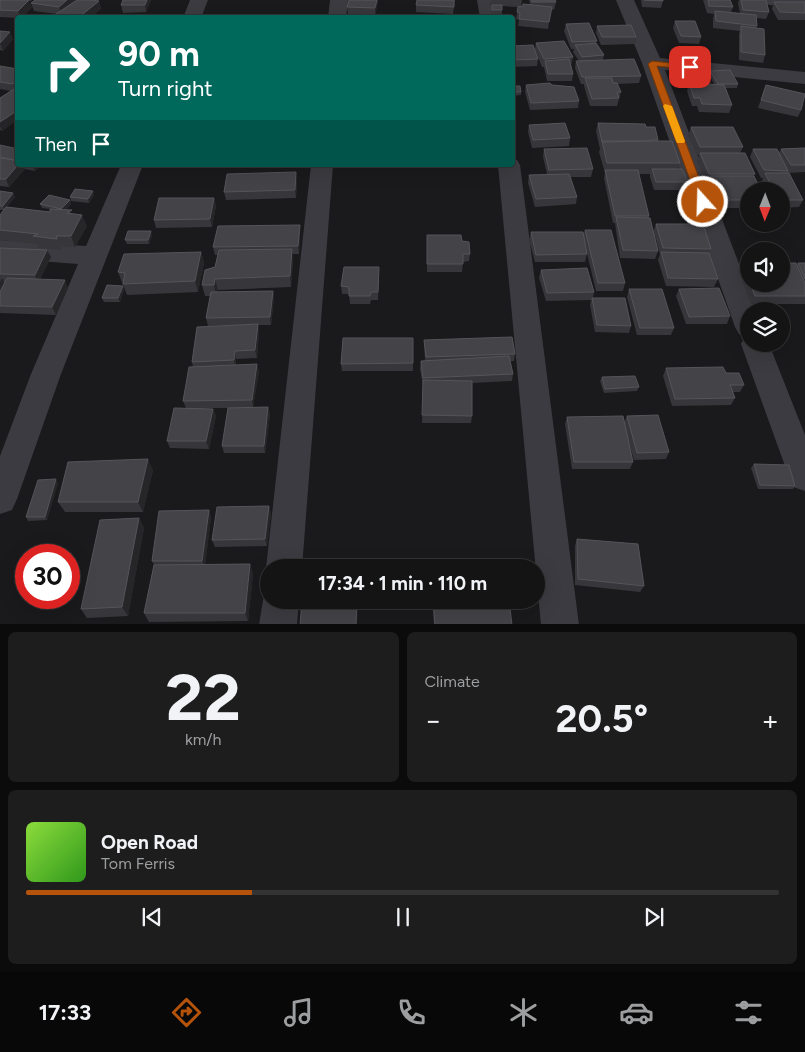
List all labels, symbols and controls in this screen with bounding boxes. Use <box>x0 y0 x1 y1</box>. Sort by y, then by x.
text: 90 m <box>118 33 200 75</box>
icon: right <box>35 35 100 100</box>
pin <box>669 46 711 88</box>
icon: arrive <box>676 53 704 81</box>
text: Turn right <box>118 75 213 102</box>
icon: arrive <box>87 130 115 158</box>
text: Then <box>35 133 77 156</box>
position arrow <box>676 175 728 227</box>
north arrow <box>740 182 790 232</box>
map controls <box>740 182 790 352</box>
button: sound <box>740 242 790 292</box>
button: layers <box>740 302 790 352</box>
speed limit sign: 30 <box>15 544 80 609</box>
text: 17:34 · 1 min · 110 m <box>318 572 487 595</box>
text: 22 <box>166 658 241 736</box>
text: Climate <box>425 672 480 691</box>
text: 20.5° <box>556 696 648 742</box>
text: − <box>425 703 442 737</box>
text: + <box>762 703 779 737</box>
text: km/h <box>185 730 222 749</box>
text: Open Road <box>101 831 198 854</box>
text: Tom Ferris <box>101 854 175 873</box>
icon: previous <box>138 903 166 931</box>
icon: pause <box>389 903 417 931</box>
icon: next <box>640 903 668 931</box>
icon: directions <box>169 995 204 1030</box>
icon: music <box>281 995 316 1030</box>
icon: phone <box>394 995 429 1030</box>
icon: climate <box>506 995 541 1030</box>
icon: car <box>619 995 654 1030</box>
icon: filters <box>731 995 766 1030</box>
text: 17:33 <box>39 999 91 1026</box>

